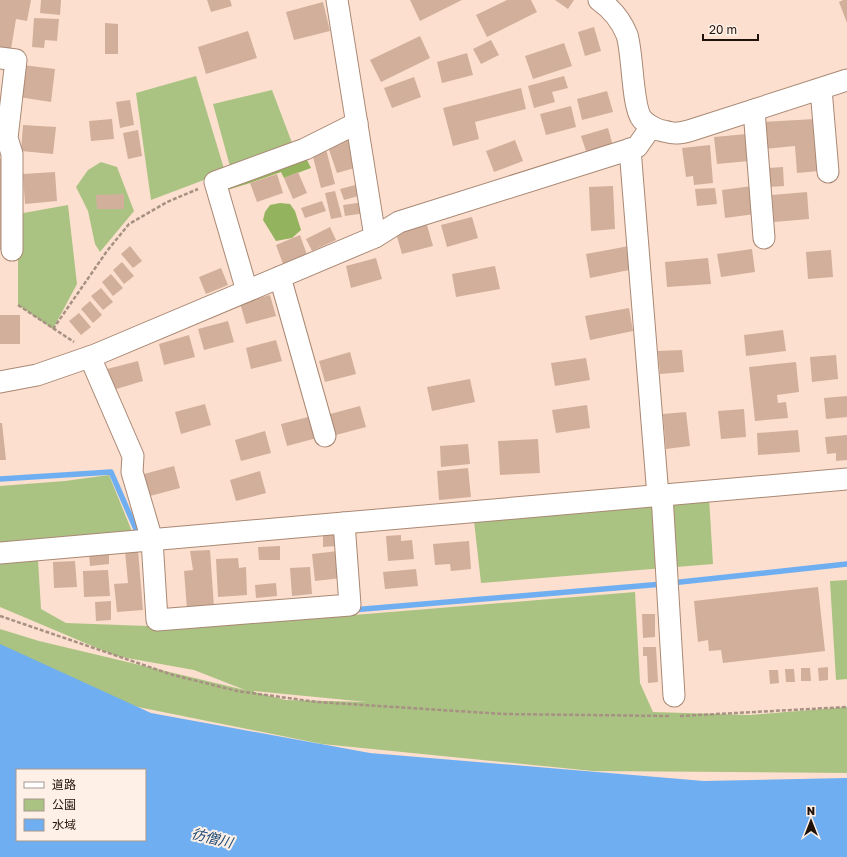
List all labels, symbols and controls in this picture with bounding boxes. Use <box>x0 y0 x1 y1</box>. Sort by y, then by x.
scale bar <box>703 16 758 42</box>
text: 20 m <box>709 22 737 37</box>
legend <box>16 769 146 841</box>
text: 道路 <box>52 777 76 792</box>
text: 公園 <box>52 797 76 812</box>
north arrow <box>791 801 831 841</box>
text: N <box>807 804 815 817</box>
text: 水域 <box>52 817 76 832</box>
water label: 彷僧川 <box>190 824 236 851</box>

